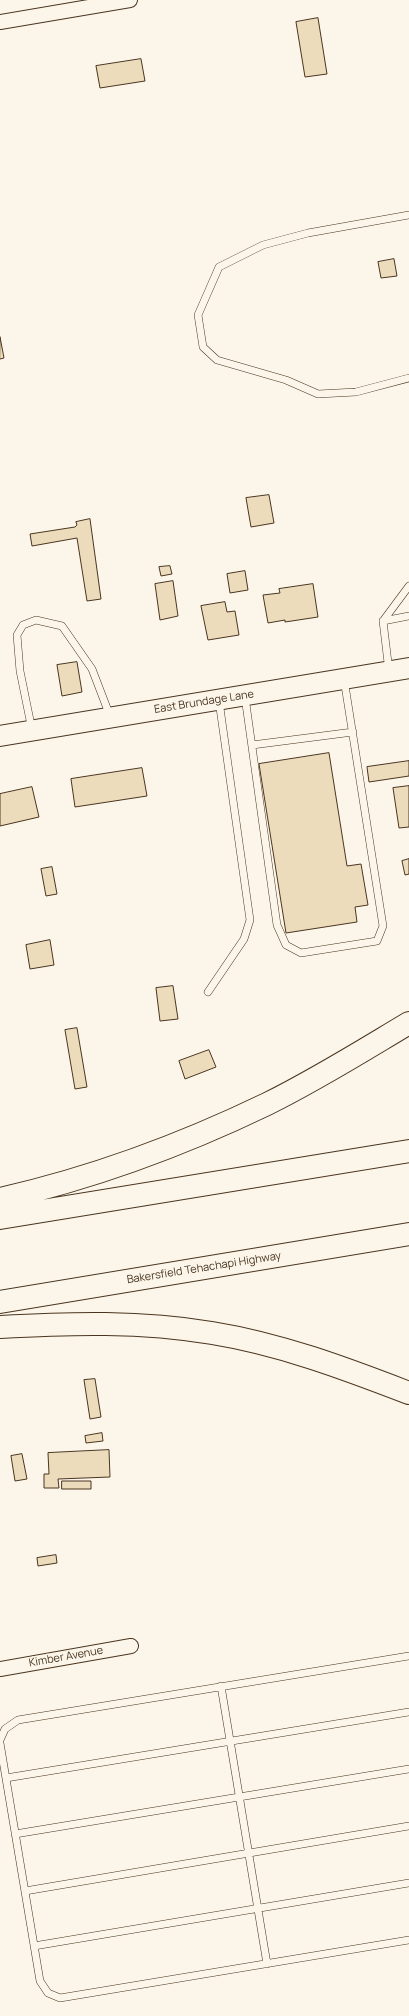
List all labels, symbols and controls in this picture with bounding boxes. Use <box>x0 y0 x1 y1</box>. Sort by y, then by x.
street label: East Brundage Lane <box>153 688 255 716</box>
street label: Bakersfield Tehachapi Highway <box>126 1249 282 1287</box>
street label: Kimber Avenue <box>28 1644 104 1670</box>

